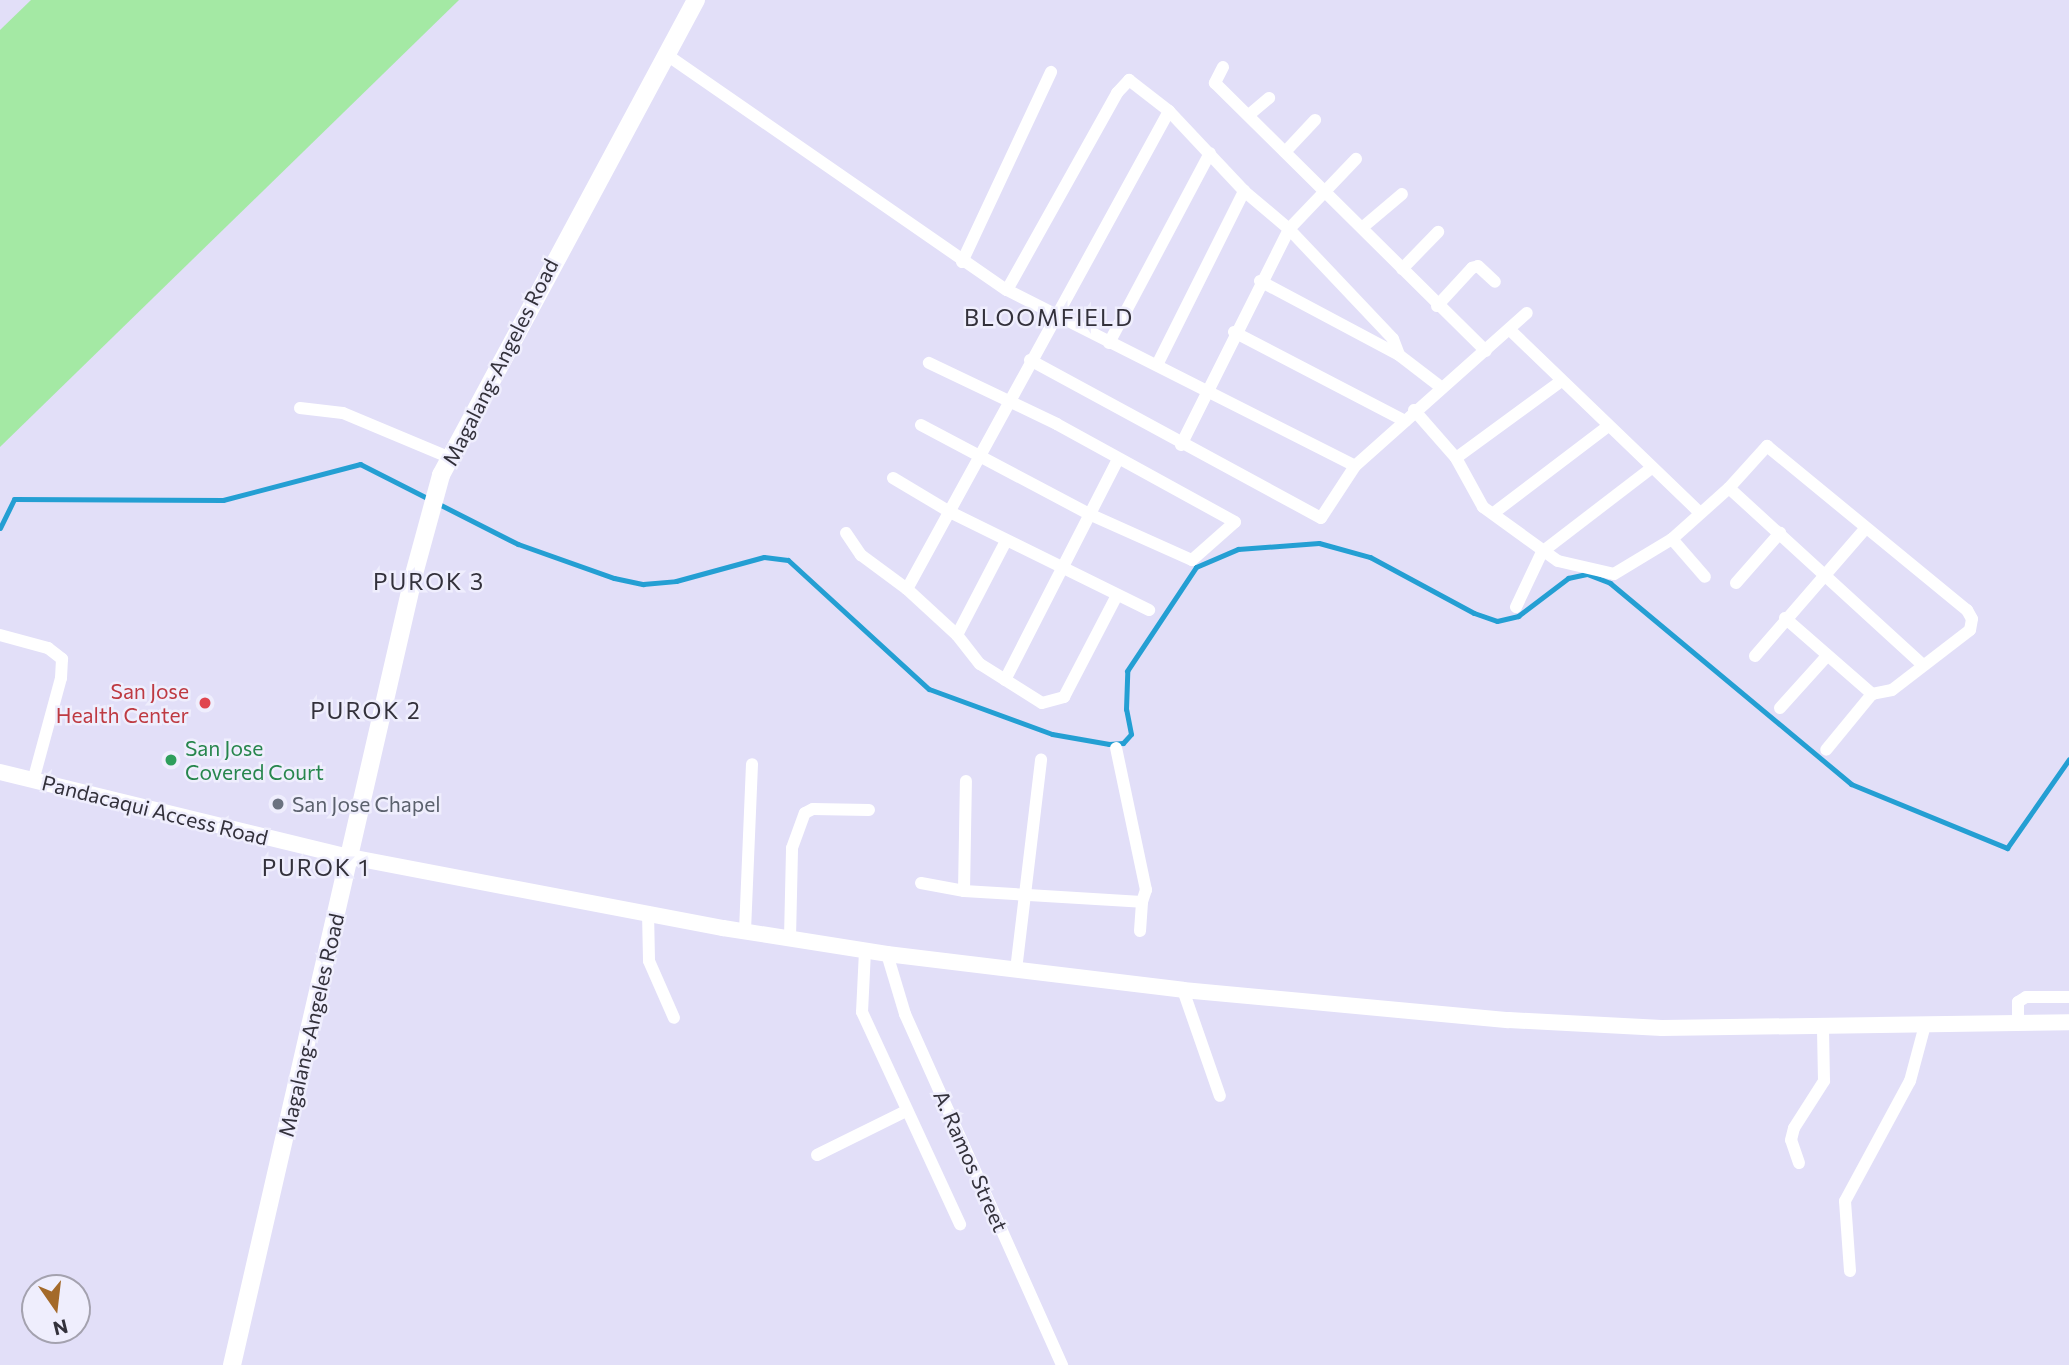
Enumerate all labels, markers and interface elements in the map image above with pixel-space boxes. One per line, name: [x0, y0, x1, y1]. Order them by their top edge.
street label: Magalang-Angeles Road: [437, 254, 563, 470]
district label: BLOOMFIELD: [965, 303, 1133, 331]
district label: PUROK 3: [374, 567, 484, 595]
place label: San Jose Health Center: [56, 678, 189, 728]
marker: San Jose Health Center: [195, 693, 215, 713]
district label: PUROK 2: [311, 696, 421, 724]
place label: San Jose Covered Court: [185, 735, 324, 785]
marker: San Jose Covered Court: [163, 752, 179, 768]
street label: Pandacaqui Access Road: [39, 770, 271, 850]
place label: San Jose Chapel: [292, 791, 441, 817]
marker: San Jose Chapel: [270, 796, 286, 812]
district label: PUROK 1: [263, 853, 369, 881]
street label: Magalang-Angeles Road: [273, 911, 349, 1139]
street label: A. Ramos Street: [929, 1086, 1013, 1236]
north arrow: [21, 1274, 91, 1344]
text: N: [51, 1315, 70, 1341]

